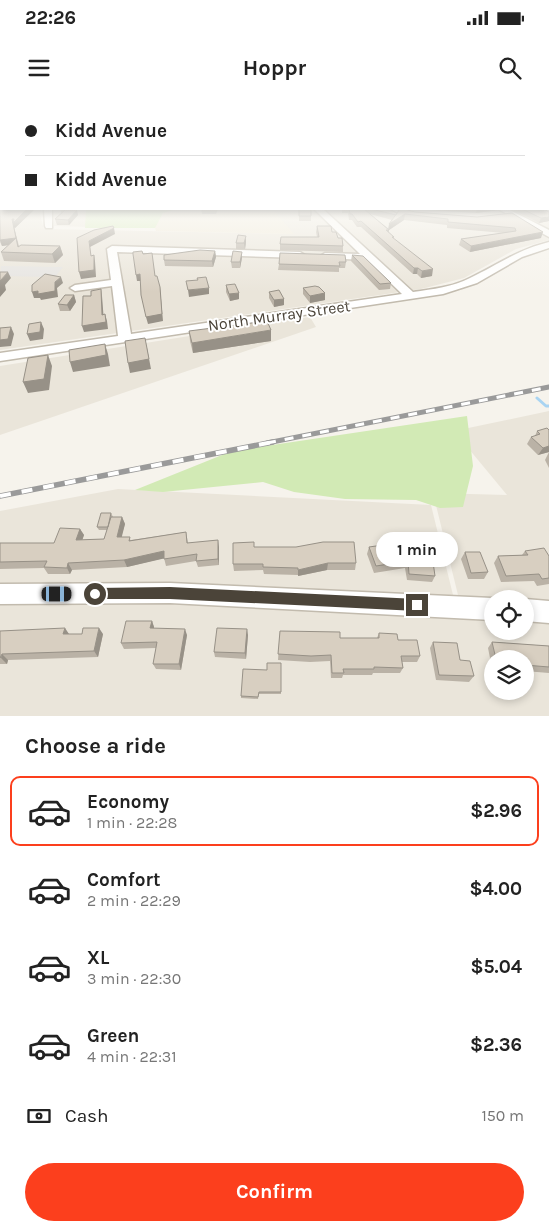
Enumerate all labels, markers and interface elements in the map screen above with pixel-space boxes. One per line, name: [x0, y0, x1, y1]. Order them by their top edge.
text: 22:26: [25, 7, 76, 29]
icon: menu: [25, 54, 53, 82]
icon: search: [496, 54, 524, 82]
text: Hoppr: [243, 55, 306, 81]
text: Kidd Avenue: [55, 120, 167, 142]
text: Kidd Avenue: [55, 169, 167, 191]
street label: North Murray Street: [207, 296, 352, 335]
callout: 1 min: [376, 532, 458, 568]
text: 1 min: [397, 540, 437, 559]
route start: [84, 583, 106, 605]
car: [42, 587, 72, 602]
map controls: [484, 590, 534, 700]
button: locate: [484, 590, 534, 640]
route end: [406, 594, 428, 616]
button: layers: [484, 650, 534, 700]
text: Choose a ride: [25, 733, 166, 759]
icon: car: [27, 789, 72, 834]
text: Economy: [87, 791, 169, 813]
text: $2.96: [470, 800, 522, 822]
text: 1 min · 22:28: [87, 813, 177, 832]
icon: car: [27, 867, 72, 912]
text: Comfort: [87, 869, 161, 891]
text: $4.00: [469, 878, 522, 900]
text: 2 min · 22:29: [87, 891, 181, 910]
icon: car: [27, 945, 72, 990]
text: XL: [87, 947, 109, 969]
text: $5.04: [470, 956, 522, 978]
text: 3 min · 22:30: [87, 969, 181, 988]
icon: car: [27, 1023, 72, 1068]
text: Green: [87, 1025, 139, 1047]
text: $2.36: [470, 1034, 522, 1056]
text: 4 min · 22:31: [87, 1047, 177, 1066]
icon: cash: [25, 1102, 53, 1130]
text: Cash: [65, 1105, 109, 1127]
text: 150 m: [481, 1106, 524, 1125]
button: Confirm: [25, 1163, 524, 1221]

